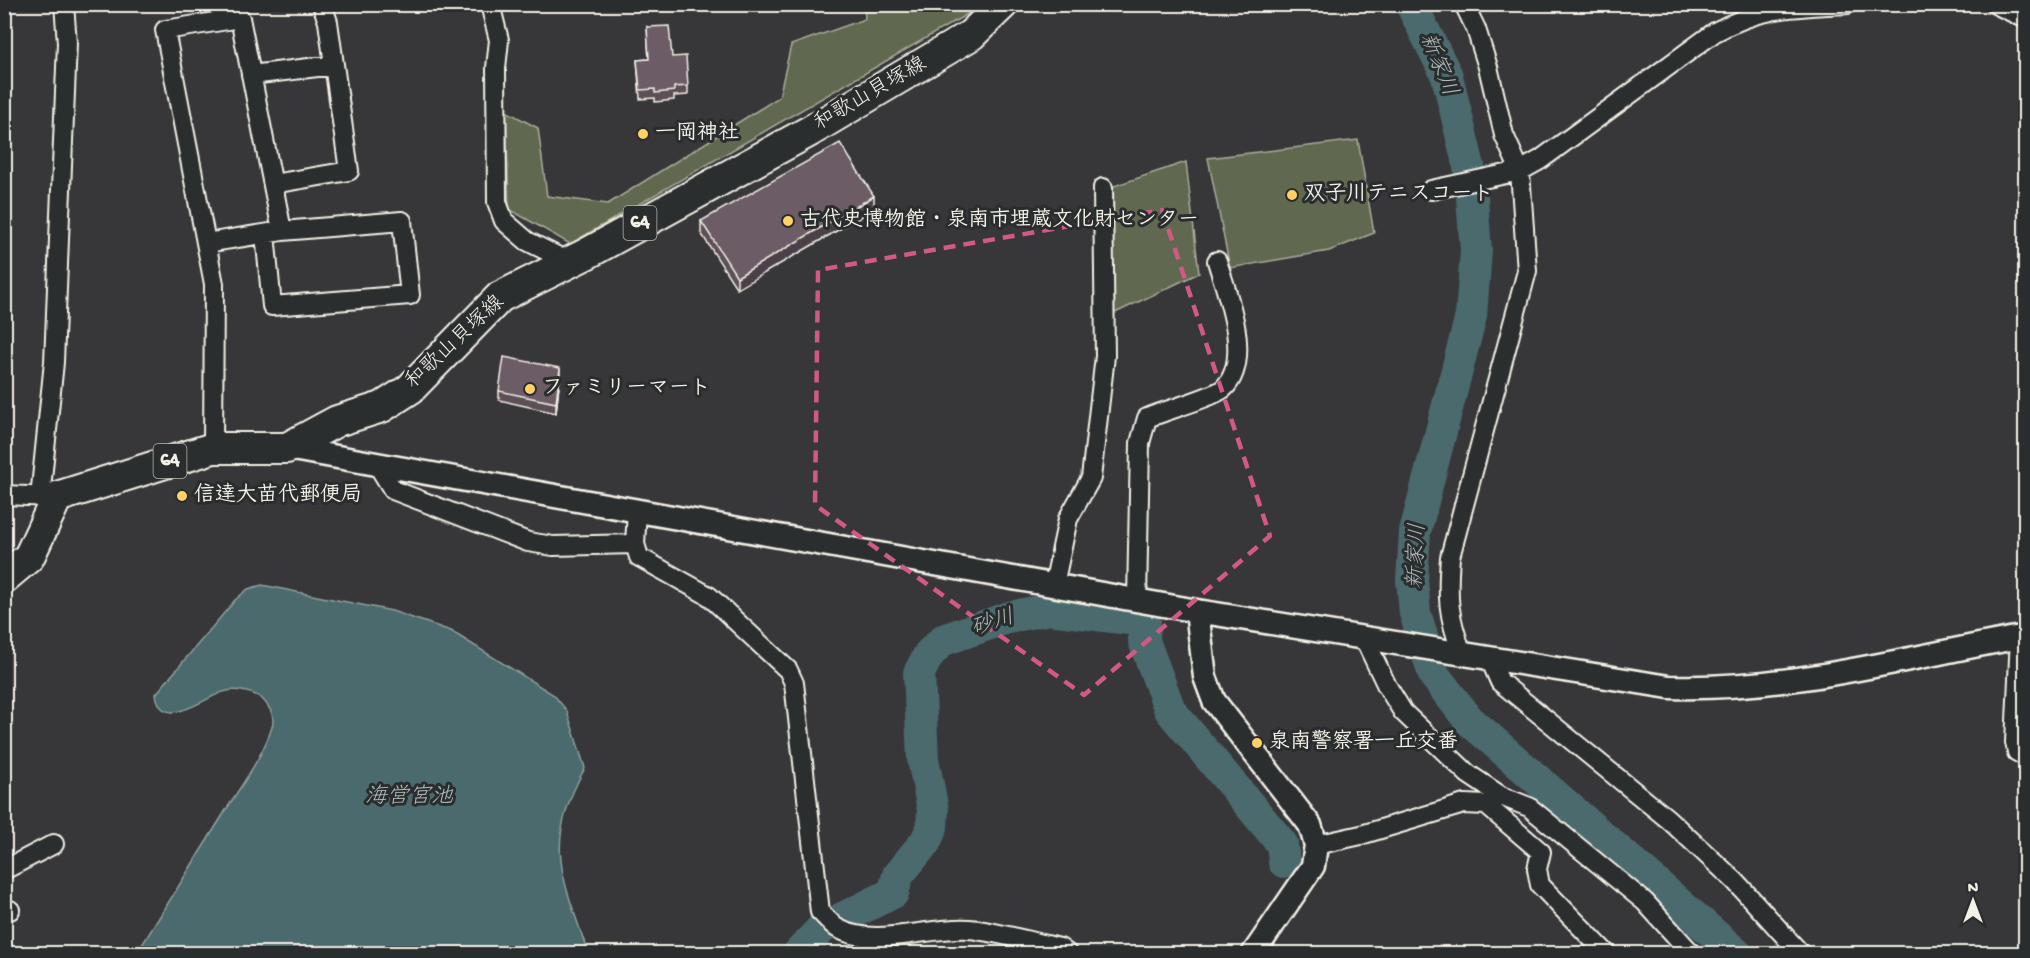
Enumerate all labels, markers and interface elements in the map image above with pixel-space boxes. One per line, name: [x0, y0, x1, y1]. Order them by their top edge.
water label: 新家川: [1413, 29, 1462, 100]
street label: 和歌山貝塚線: [810, 52, 932, 137]
place label: 一岡神社: [655, 121, 739, 147]
marker: 一岡神社: [636, 127, 650, 141]
place label: 双子川テニスコート: [1304, 182, 1493, 208]
marker: 双子川テニスコート: [1285, 188, 1299, 202]
road number: 64: [624, 206, 656, 240]
place label: 古代史博物館・泉南市埋蔵文化財センター: [800, 207, 1199, 234]
marker: 古代史博物館・泉南市埋蔵文化財センター: [781, 214, 795, 228]
street label: 和歌山貝塚線: [401, 290, 511, 395]
place label: ファミリーマート: [542, 377, 711, 402]
marker: ファミリーマート: [523, 382, 537, 396]
road number: 64: [154, 444, 186, 478]
place label: 信達大苗代郵便局: [194, 482, 362, 509]
marker: 信達大苗代郵便局: [175, 489, 189, 503]
water label: 新家川: [1402, 522, 1433, 590]
water label: 砂川: [968, 604, 1018, 643]
place label: 泉南警察署一丘交番: [1269, 729, 1458, 756]
marker: 泉南警察署一丘交番: [1250, 736, 1264, 750]
water label: 海営宮池: [365, 784, 454, 811]
north arrow: [1943, 871, 2003, 931]
text: N: [1968, 880, 1979, 899]

